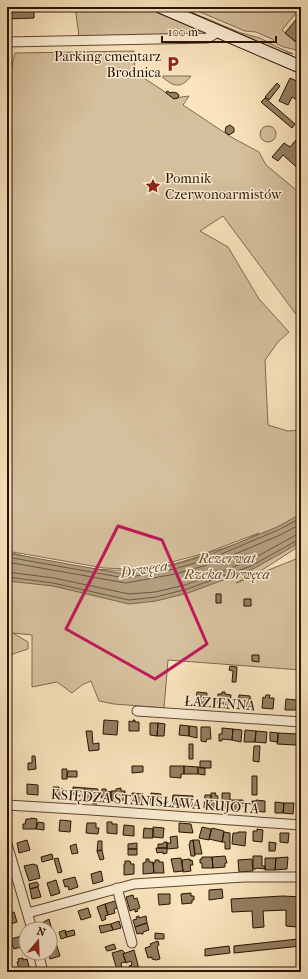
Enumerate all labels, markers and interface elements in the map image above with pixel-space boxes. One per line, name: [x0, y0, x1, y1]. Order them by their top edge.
scale bar: [162, 18, 276, 44]
text: 100 m: [168, 25, 198, 39]
place label: Parking cmentarz Brodnica: [54, 48, 162, 81]
parking icon: Parking cmentarz Brodnica: [164, 55, 182, 73]
place label: Pomnik Czerwonoarmistów: [165, 170, 282, 203]
place icon: Pomnik Czerwonoarmistów: [144, 177, 162, 195]
park label: Rezerwat Rzeka Drwęca: [183, 550, 270, 583]
water label: Drwęca: [118, 556, 169, 582]
street label: ŁAZIENNA: [184, 693, 257, 715]
street label: KSIĘDZA STANISŁAWA KUJOTA: [50, 786, 261, 817]
north arrow: [18, 921, 58, 961]
text: N: [35, 925, 48, 940]

